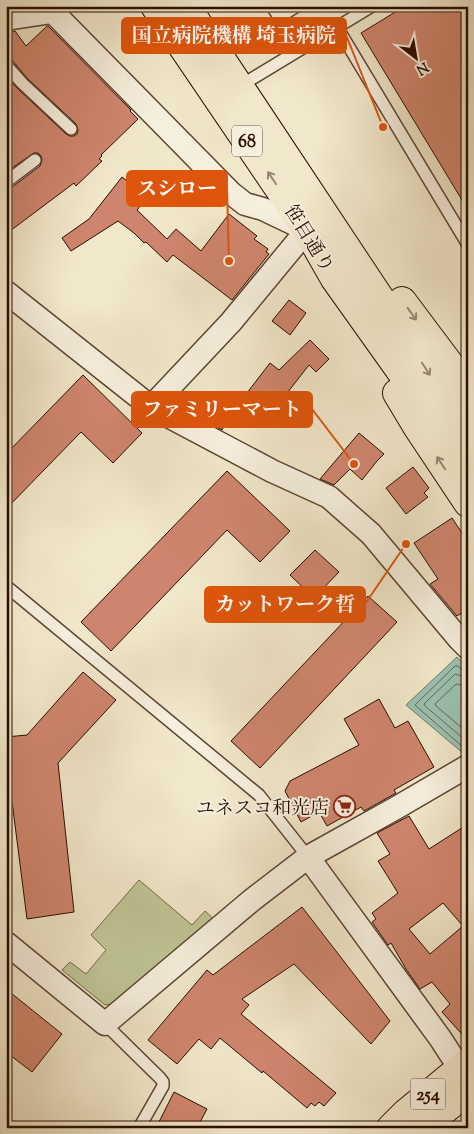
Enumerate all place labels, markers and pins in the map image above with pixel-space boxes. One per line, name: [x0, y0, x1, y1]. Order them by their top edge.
callout: 国立病院機構 埼玉病院: [122, 18, 346, 53]
callout: スシロー: [127, 171, 227, 206]
callout: ファミリーマート: [132, 392, 312, 427]
callout: カットワーク哲: [205, 587, 365, 622]
supermarket icon: ユネスコ和光店: [333, 795, 357, 819]
place label: ユネスコ和光店: [196, 796, 329, 823]

